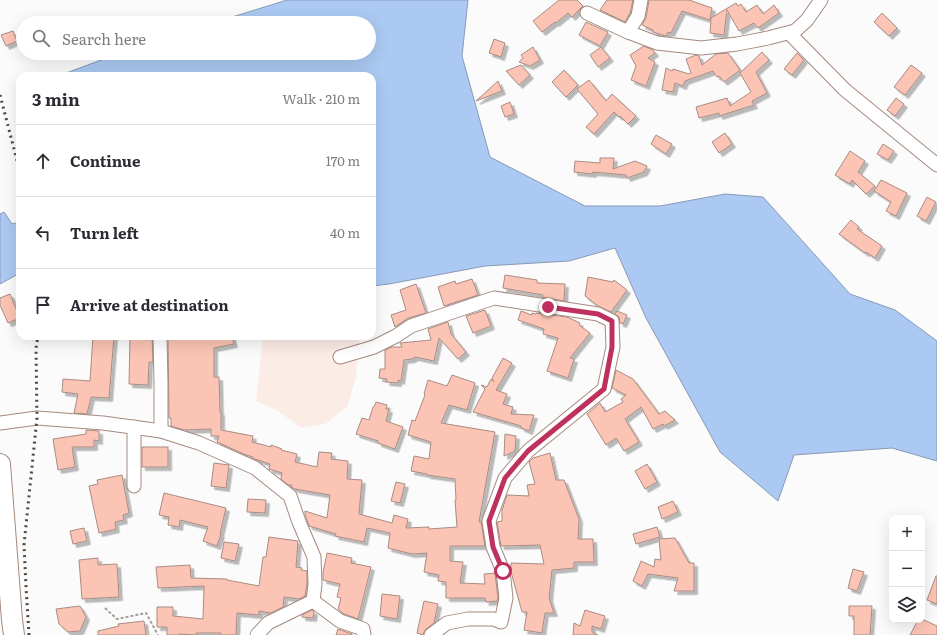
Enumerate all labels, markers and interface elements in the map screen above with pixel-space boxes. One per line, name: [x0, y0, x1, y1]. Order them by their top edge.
search box: [16, 16, 376, 60]
icon: search: [30, 27, 52, 49]
text: Search here: [62, 27, 146, 50]
text: 3 min: [32, 86, 80, 111]
text: Walk · 210 m: [283, 89, 360, 108]
text: Continue: [70, 149, 140, 172]
icon: ahead: [32, 150, 54, 172]
text: 170 m: [326, 151, 360, 170]
text: Turn left: [70, 221, 139, 244]
icon: left: [32, 222, 54, 244]
text: 40 m: [330, 223, 360, 242]
text: Arrive at destination: [70, 293, 229, 316]
icon: arrive: [32, 294, 54, 316]
route end: [539, 298, 557, 316]
map controls: [889, 515, 925, 623]
button: +: [889, 515, 925, 551]
button: −: [889, 551, 925, 587]
route start: [494, 562, 512, 580]
button: layers: [889, 587, 925, 623]

